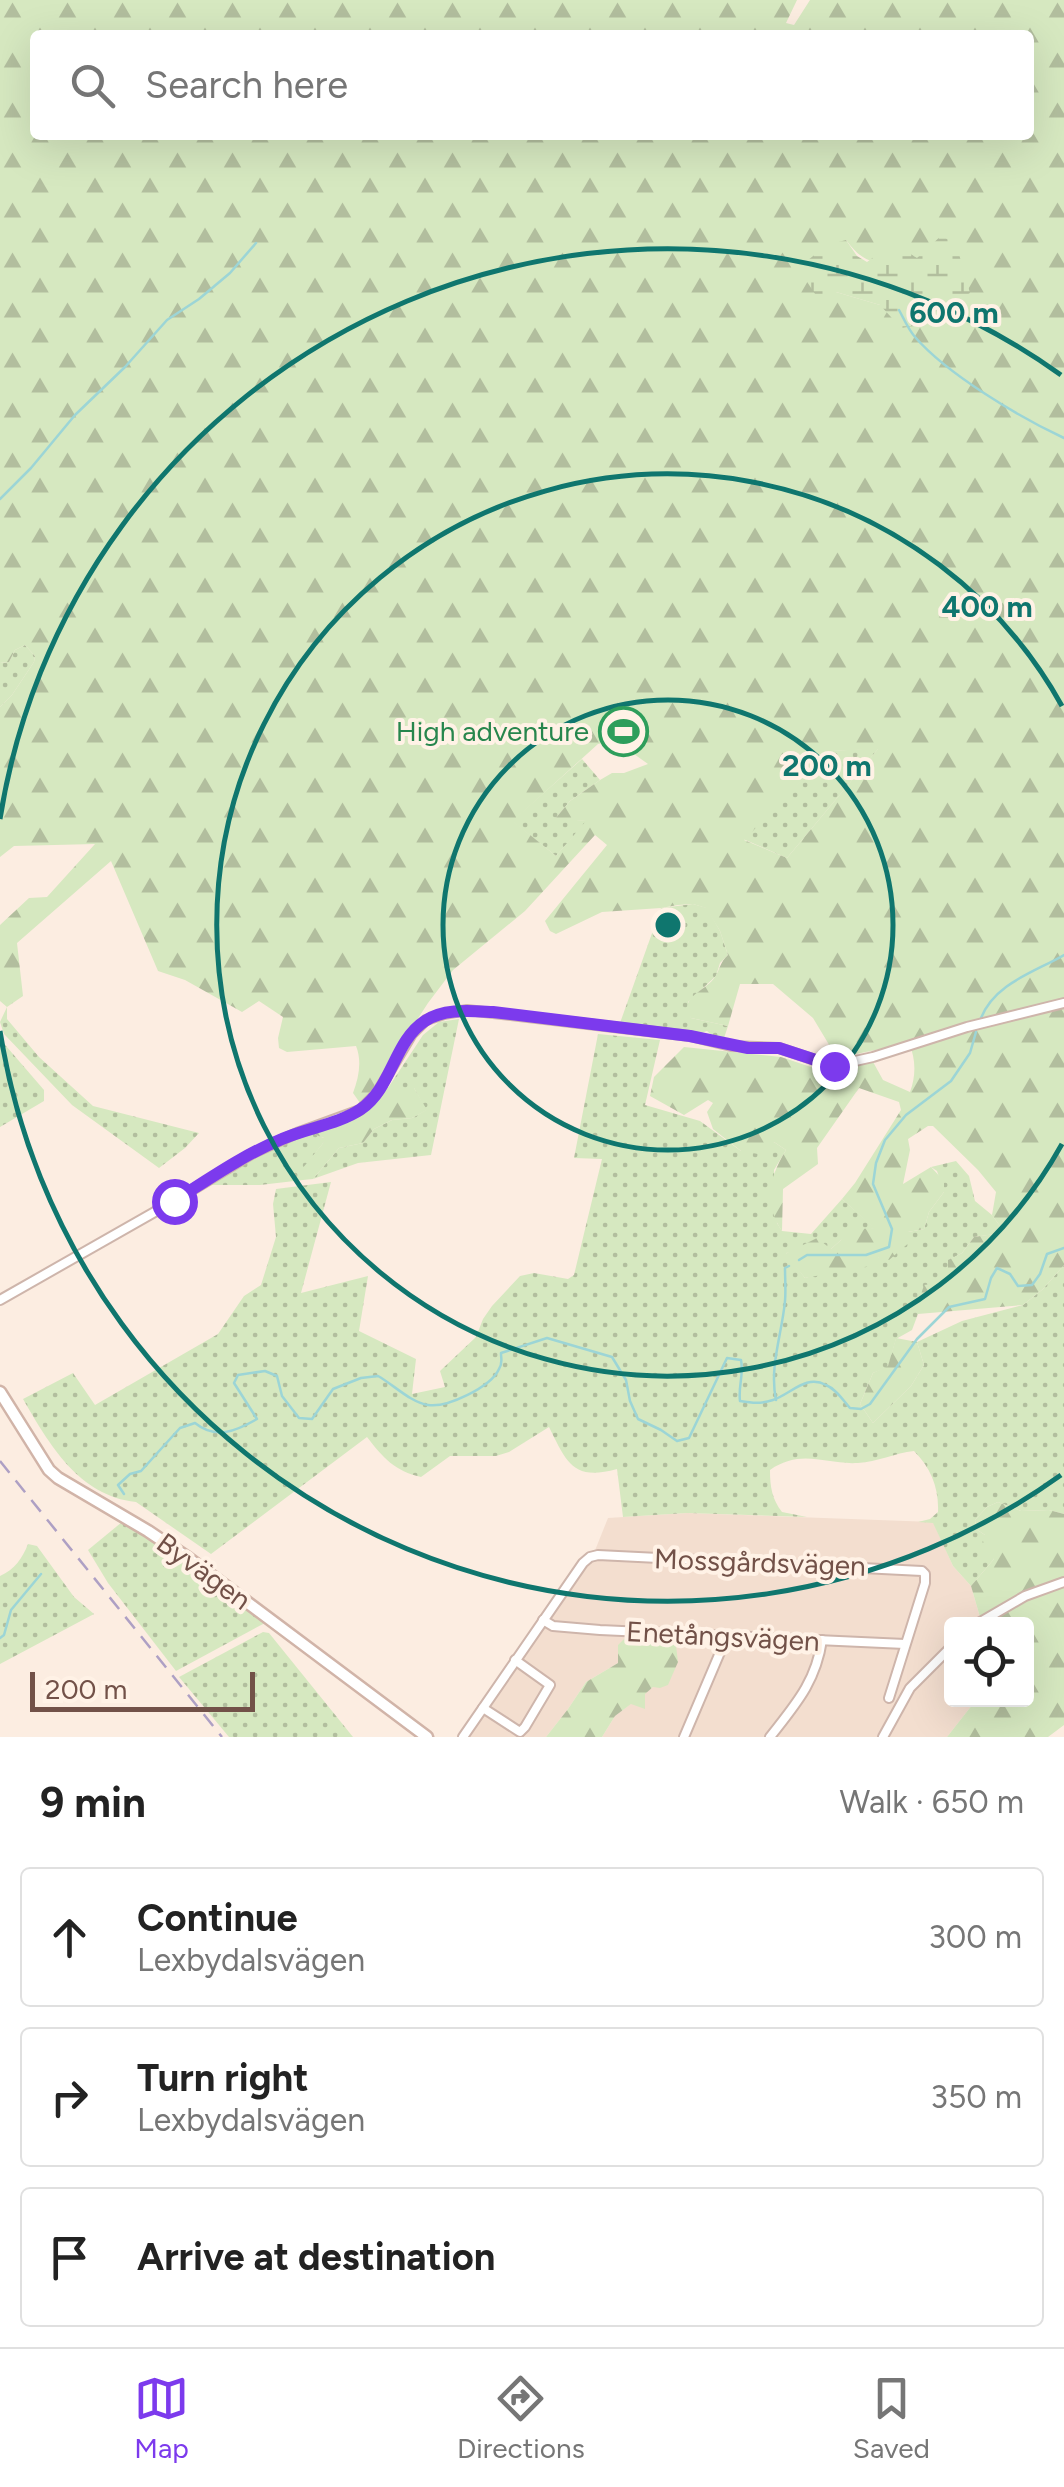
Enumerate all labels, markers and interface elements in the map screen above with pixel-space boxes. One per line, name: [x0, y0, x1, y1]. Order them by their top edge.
search box: [30, 30, 1034, 140]
icon: search: [65, 58, 120, 113]
text: Search here: [145, 62, 348, 108]
text: 600 m: [909, 294, 999, 331]
text: 400 m: [941, 588, 1033, 625]
sports icon: High adventure: [598, 705, 650, 757]
place label: High adventure: [396, 714, 589, 748]
text: 200 m: [782, 747, 872, 784]
centre of rings: [650, 907, 686, 943]
route end: [812, 1044, 858, 1090]
route start: [152, 1179, 198, 1225]
street label: Byvägen: [150, 1526, 258, 1616]
street label: Mossgårdsvägen: [654, 1541, 866, 1583]
street label: Enetångsvägen: [625, 1614, 821, 1658]
map controls: [944, 1617, 1034, 1707]
button: locate: [944, 1617, 1034, 1707]
scale bar: [30, 1667, 255, 1712]
text: 200 m: [45, 1672, 127, 1706]
text: 9 min: [40, 1777, 146, 1828]
text: Walk · 650 m: [840, 1783, 1024, 1821]
text: Continue: [137, 1895, 298, 1941]
icon: ahead: [42, 1910, 97, 1965]
text: 300 m: [928, 1918, 1022, 1956]
text: Lexbydalsvägen: [137, 1941, 365, 1979]
text: Turn right: [137, 2055, 309, 2101]
icon: right: [42, 2070, 97, 2125]
text: 350 m: [931, 2078, 1022, 2116]
text: Lexbydalsvägen: [137, 2101, 365, 2139]
icon: arrive: [42, 2230, 97, 2285]
text: Arrive at destination: [137, 2234, 495, 2280]
tab: Map: [134, 2371, 189, 2465]
tab: Directions: [457, 2371, 585, 2465]
tab: Saved: [853, 2371, 930, 2465]

